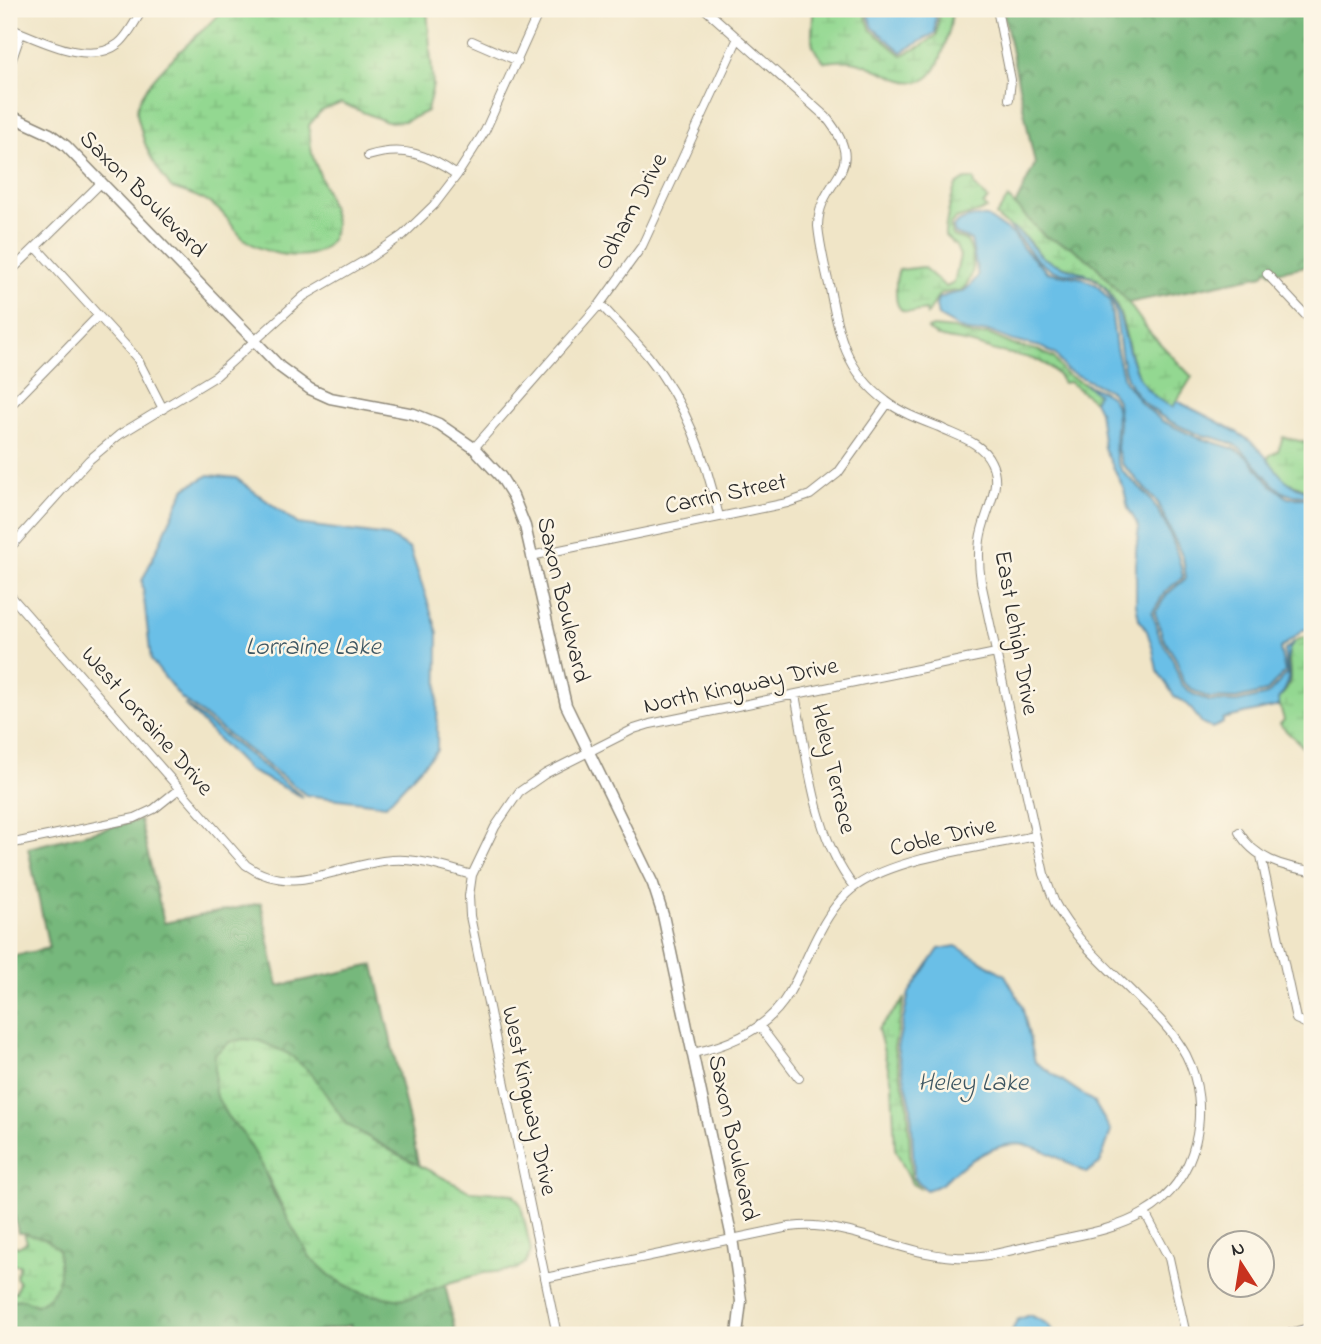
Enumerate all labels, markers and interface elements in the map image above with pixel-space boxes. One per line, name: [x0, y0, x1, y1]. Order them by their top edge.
street label: Saxon Boulevard: [70, 123, 214, 267]
street label: Odham Drive: [586, 147, 678, 277]
street label: Carrin Street: [662, 465, 790, 525]
street label: Saxon Boulevard: [526, 514, 598, 687]
street label: East Lehigh Drive: [983, 548, 1047, 718]
water label: Lorraine Lake: [245, 629, 382, 667]
street label: West Lorraine Drive: [71, 640, 221, 805]
street label: North Kingway Drive: [640, 649, 842, 726]
street label: Heley Terrace: [799, 700, 864, 838]
street label: Coble Drive: [887, 809, 1000, 867]
street label: West Kingway Drive: [490, 1003, 565, 1199]
street label: Saxon Boulevard: [697, 1052, 767, 1225]
water label: Heley Lake: [918, 1065, 1030, 1103]
north arrow: [1206, 1228, 1276, 1298]
text: N: [1229, 1235, 1247, 1264]

